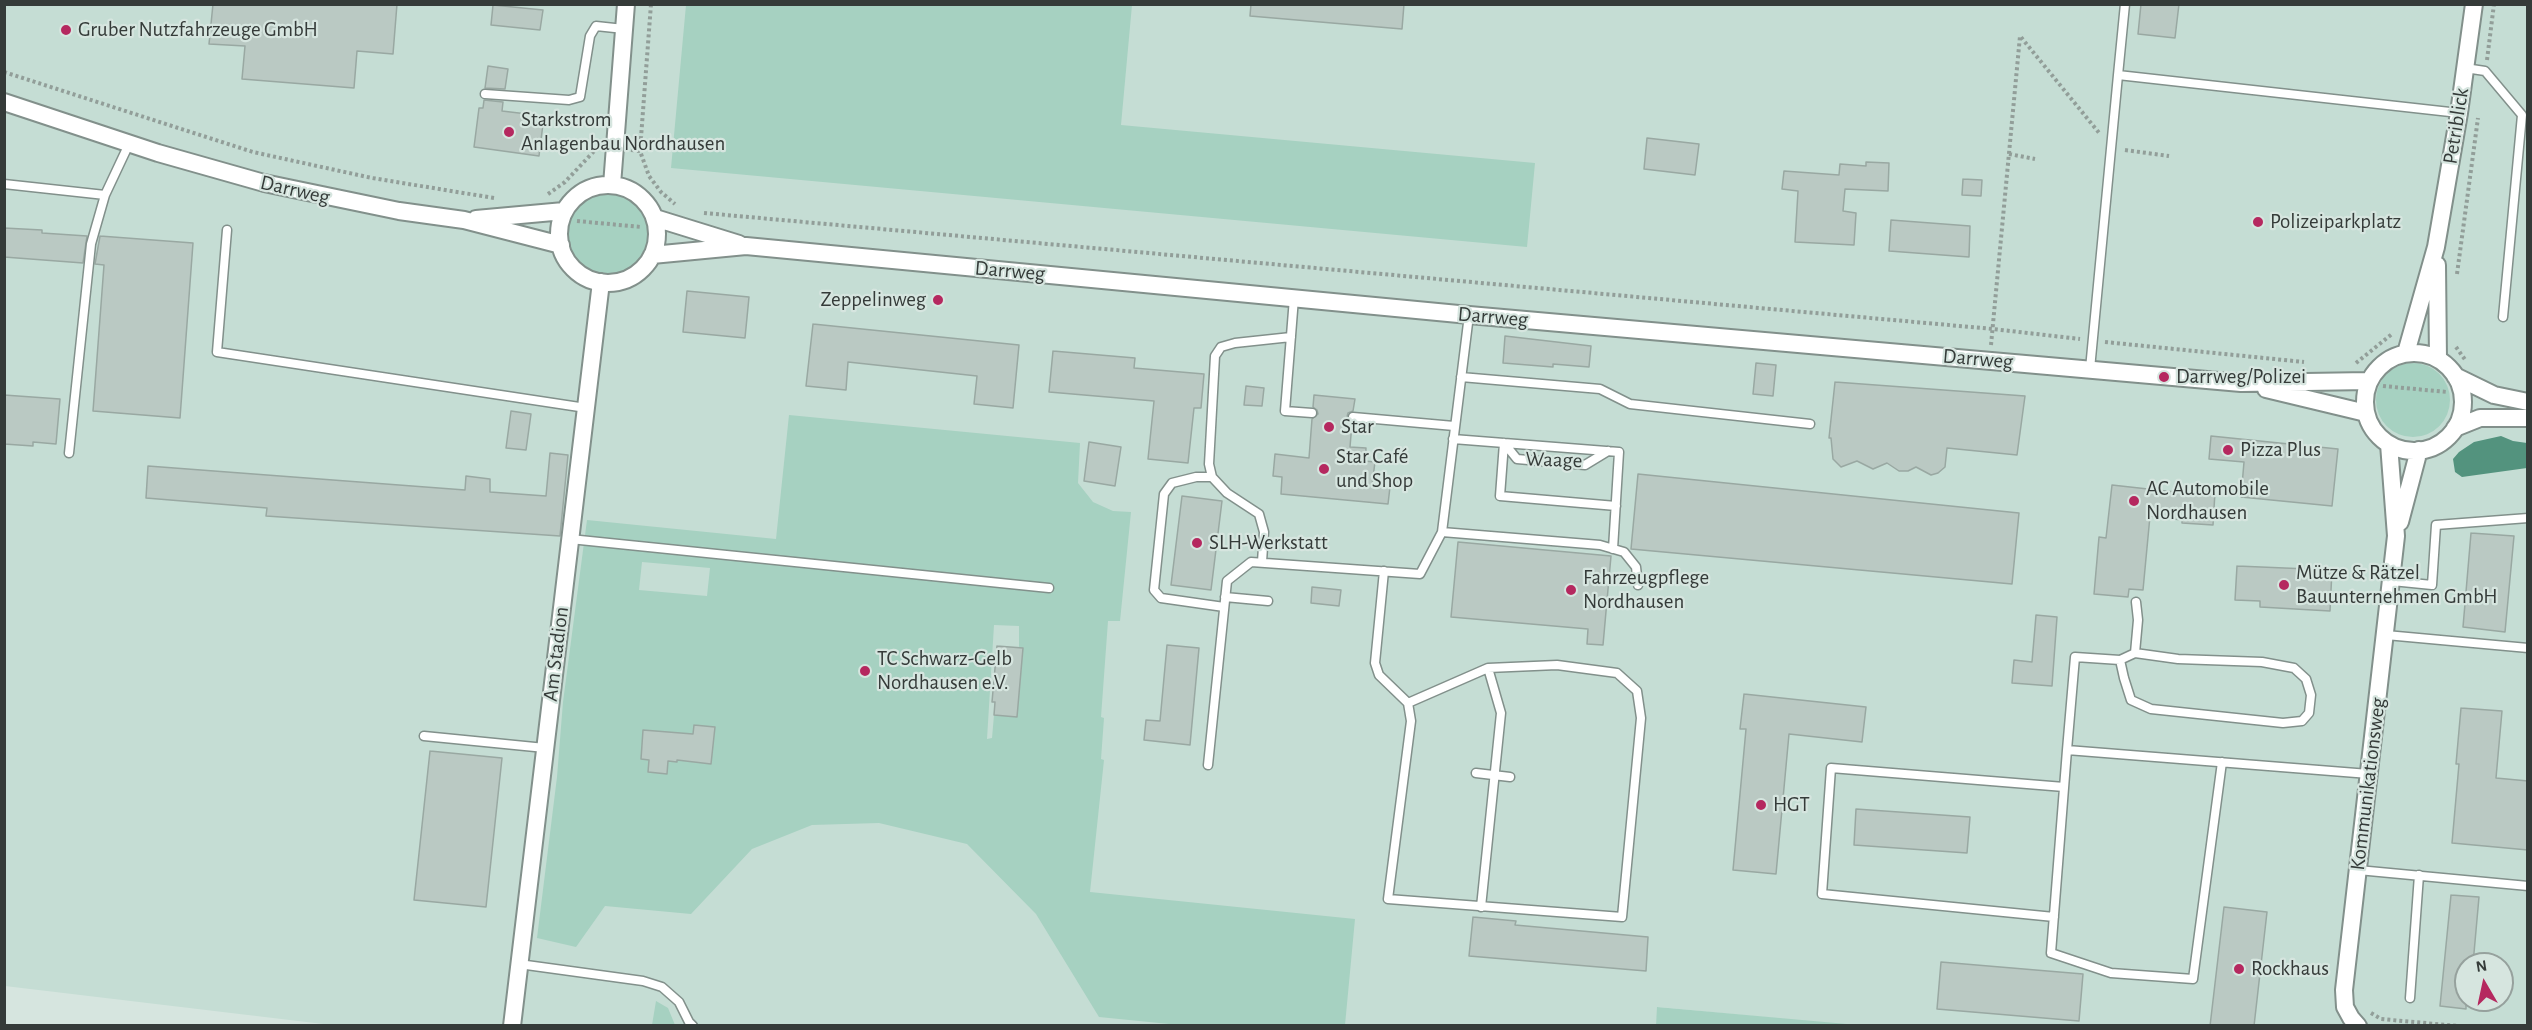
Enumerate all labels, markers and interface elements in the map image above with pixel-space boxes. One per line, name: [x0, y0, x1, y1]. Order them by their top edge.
place label: Gruber Nutzfahrzeuge GmbH: [78, 17, 318, 43]
marker: Gruber Nutzfahrzeuge GmbH: [59, 23, 73, 37]
street label: Petriblick: [2438, 86, 2474, 166]
place label: Starkstrom Anlagenbau Nordhausen: [521, 107, 725, 157]
marker: Starkstrom Anlagenbau Nordhausen: [502, 125, 516, 139]
street label: Darrweg: [258, 170, 332, 210]
place label: Polizeiparkplatz: [2270, 209, 2401, 235]
marker: Polizeiparkplatz: [2251, 215, 2265, 229]
street label: Darrweg: [974, 255, 1046, 287]
place label: Zeppelinweg: [820, 287, 926, 313]
marker: Zeppelinweg: [931, 293, 945, 307]
street label: Darrweg: [1457, 301, 1529, 333]
street label: Darrweg: [1942, 343, 2014, 375]
place label: Darrweg/Polizei: [2176, 364, 2306, 390]
marker: Darrweg/Polizei: [2157, 370, 2171, 384]
place label: Star: [1341, 414, 1374, 440]
marker: Star: [1322, 420, 1336, 434]
place label: Pizza Plus: [2240, 437, 2321, 463]
marker: Pizza Plus: [2221, 443, 2235, 457]
place label: Star Café und Shop: [1336, 444, 1413, 494]
street label: Waage: [1525, 446, 1583, 474]
marker: Star Café und Shop: [1317, 462, 1331, 476]
place label: AC Automobile Nordhausen: [2146, 476, 2269, 526]
marker: AC Automobile Nordhausen: [2127, 494, 2141, 508]
place label: SLH-Werkstatt: [1209, 530, 1328, 556]
marker: SLH-Werkstatt: [1190, 536, 1204, 550]
place label: Mütze & Rätzel Bauunternehmen GmbH: [2296, 560, 2498, 610]
place label: Fahrzeugpflege Nordhausen: [1583, 565, 1709, 615]
marker: Mütze & Rätzel Bauunternehmen GmbH: [2277, 578, 2291, 592]
marker: Fahrzeugpflege Nordhausen: [1564, 583, 1578, 597]
street label: Am Stadion: [538, 605, 574, 703]
place label: TC Schwarz-Gelb Nordhausen e.V.: [877, 646, 1012, 696]
marker: TC Schwarz-Gelb Nordhausen e.V.: [858, 664, 872, 678]
street label: Kommunikationsweg: [2345, 696, 2391, 872]
place label: HGT: [1773, 792, 1810, 818]
marker: HGT: [1754, 798, 1768, 812]
north arrow: [2454, 952, 2514, 1012]
place label: Rockhaus: [2251, 956, 2329, 982]
text: N: [2475, 957, 2488, 975]
marker: Rockhaus: [2232, 962, 2246, 976]

